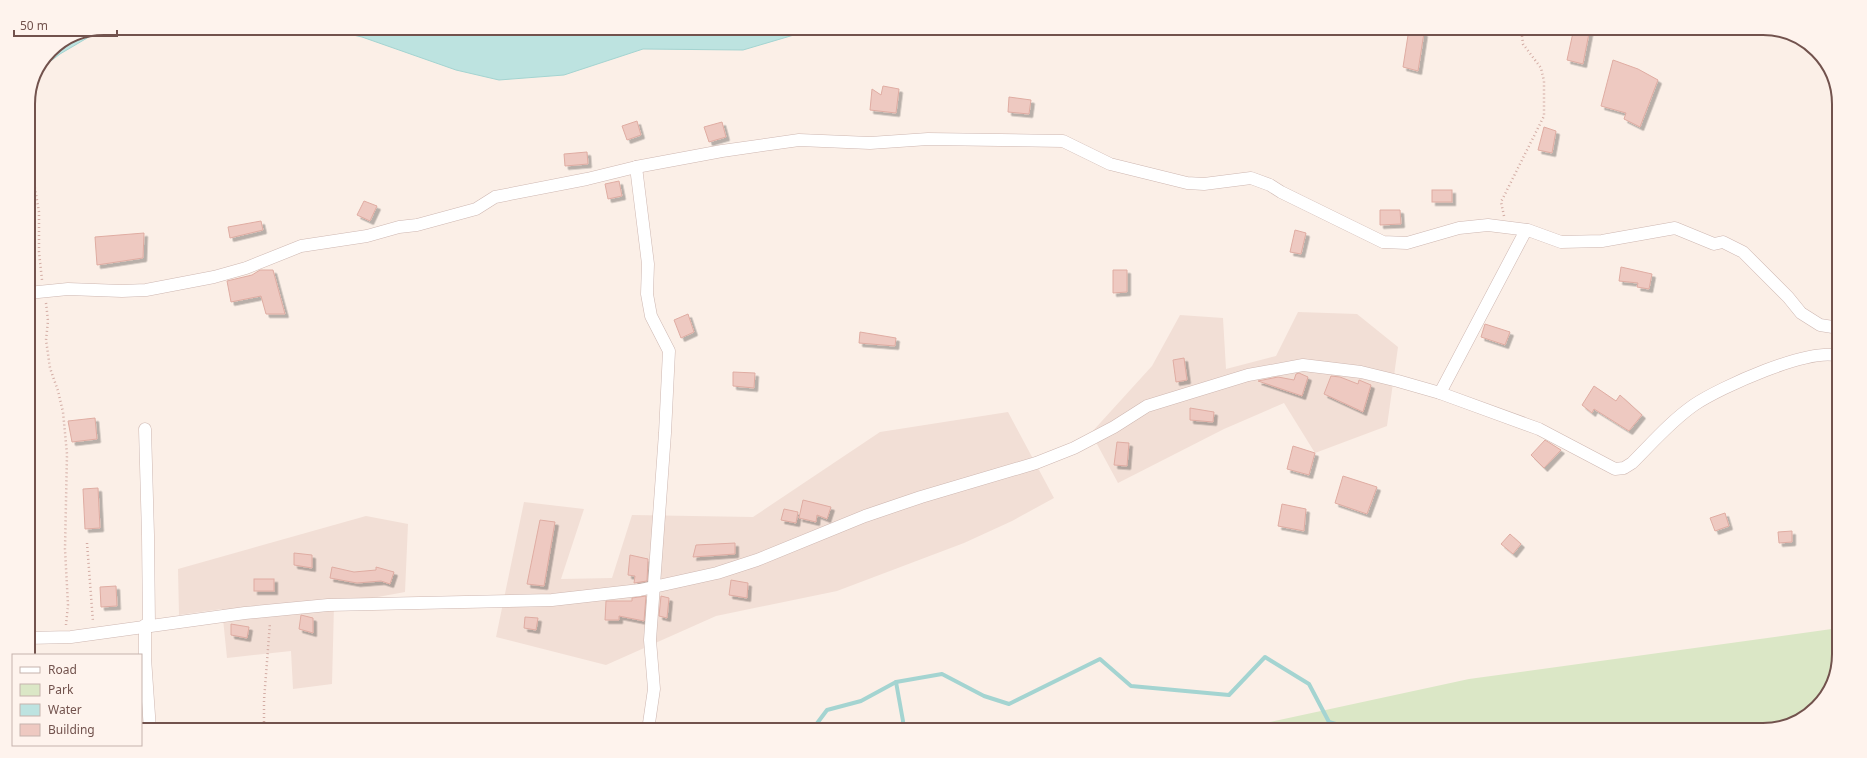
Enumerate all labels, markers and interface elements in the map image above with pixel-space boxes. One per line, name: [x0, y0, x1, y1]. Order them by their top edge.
scale bar: [14, 12, 117, 38]
text: 50 m: [20, 17, 48, 34]
legend: [12, 654, 142, 746]
text: Road: [48, 661, 77, 678]
text: Park: [48, 681, 74, 698]
text: Water: [48, 701, 82, 718]
text: Building: [48, 721, 95, 738]

